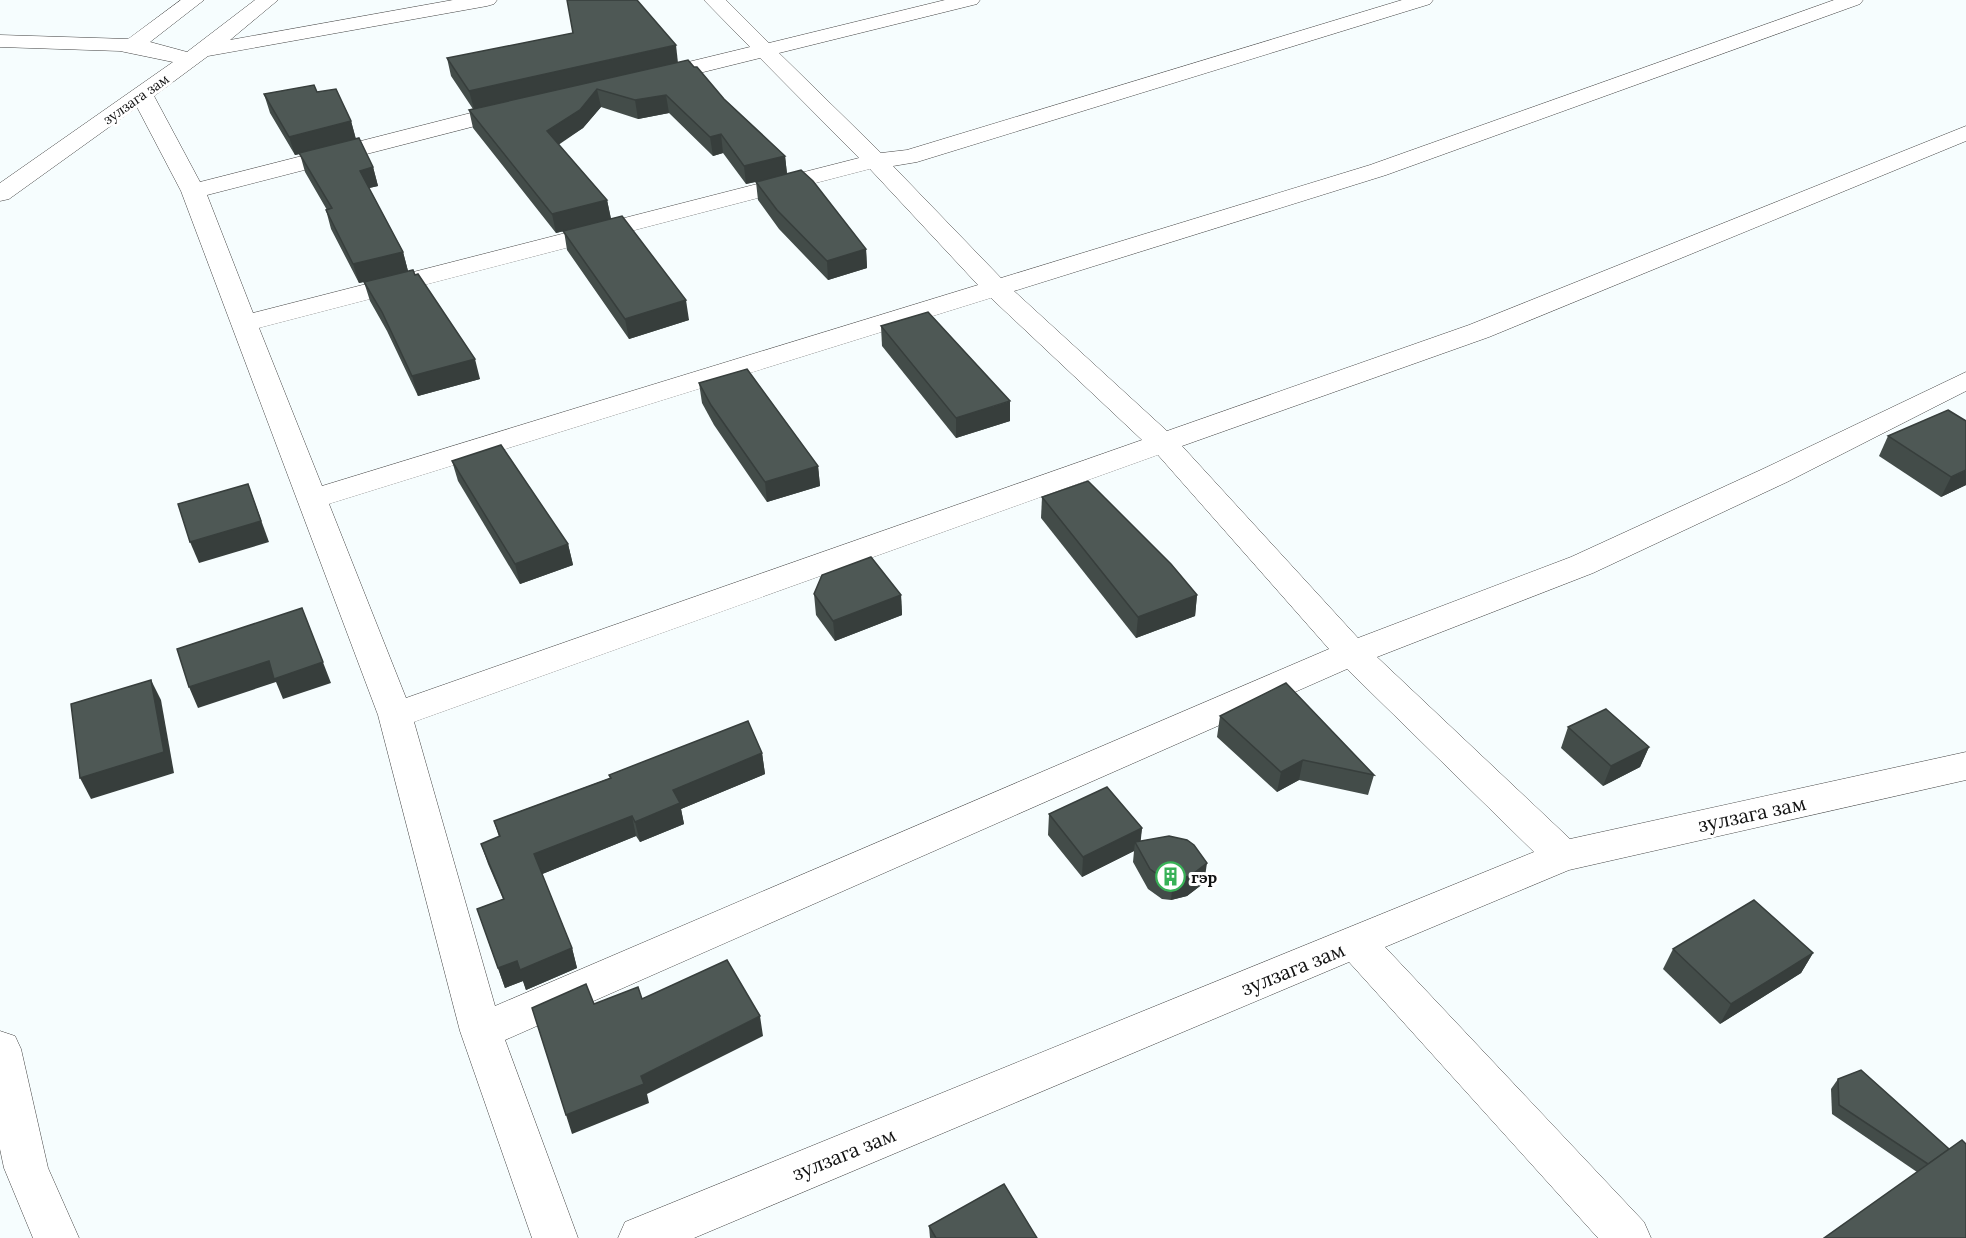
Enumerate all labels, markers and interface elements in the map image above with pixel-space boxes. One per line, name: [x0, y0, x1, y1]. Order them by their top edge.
street label: зулзага зам: [99, 70, 173, 128]
street label: зулзага зам: [1696, 790, 1808, 837]
building icon: гэр: [1154, 861, 1186, 893]
place label: гэр: [1191, 867, 1218, 887]
street label: зулзага зам: [1237, 936, 1349, 1001]
street label: зулзага зам: [788, 1121, 900, 1186]

